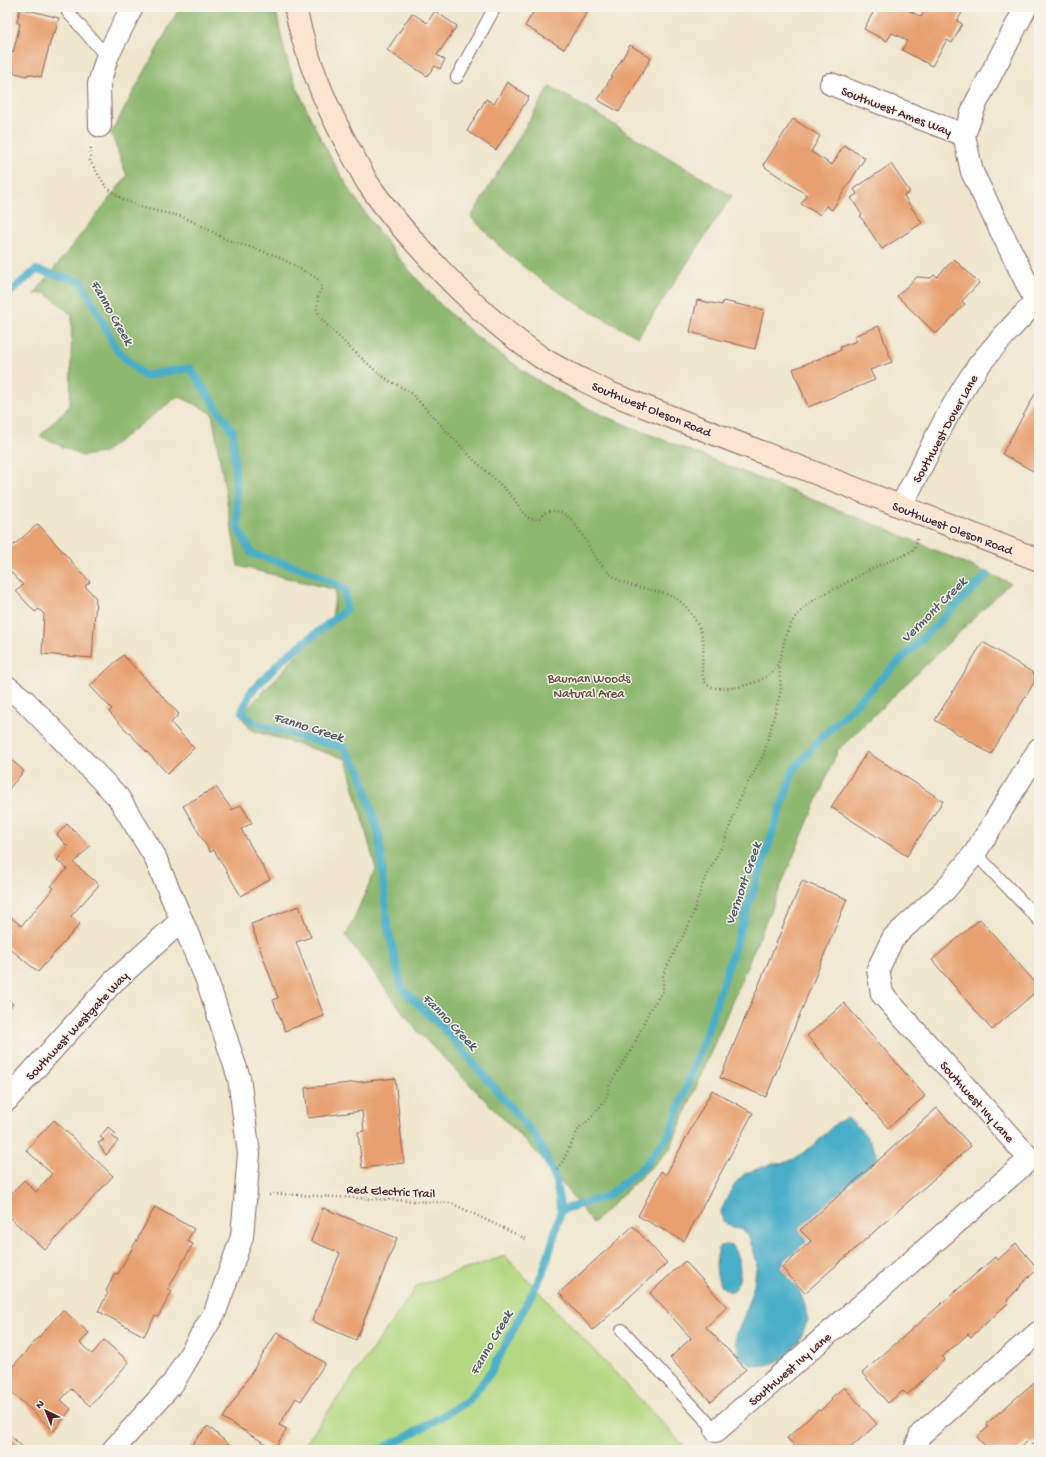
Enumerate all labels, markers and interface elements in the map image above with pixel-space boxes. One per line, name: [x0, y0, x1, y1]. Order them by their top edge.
street label: Southwest Ames Way: [839, 84, 954, 141]
water label: Fanno Creek: [85, 278, 137, 350]
street label: Southwest Dover Lane: [910, 372, 982, 486]
street label: Southwest Oleson Road: [589, 379, 714, 442]
street label: Southwest Oleson Road: [890, 499, 1016, 560]
water label: Vermont Creek: [898, 573, 972, 647]
park label: Bauman Woods Natural Area: [547, 672, 632, 702]
water label: Fanno Creek: [271, 710, 347, 748]
water label: Vermont Creek: [722, 839, 767, 927]
street label: Southwest Westgate Way: [23, 969, 133, 1084]
water label: Fanno Creek: [418, 991, 482, 1056]
street label: Southwest Ivy Lane: [936, 1059, 1017, 1147]
street label: Red Electric Trail: [346, 1183, 436, 1202]
water label: Fanno Creek: [467, 1306, 518, 1379]
street label: Southwest Ivy Lane: [746, 1330, 835, 1410]
north arrow: [26, 1391, 66, 1431]
text: N: [34, 1398, 47, 1412]

